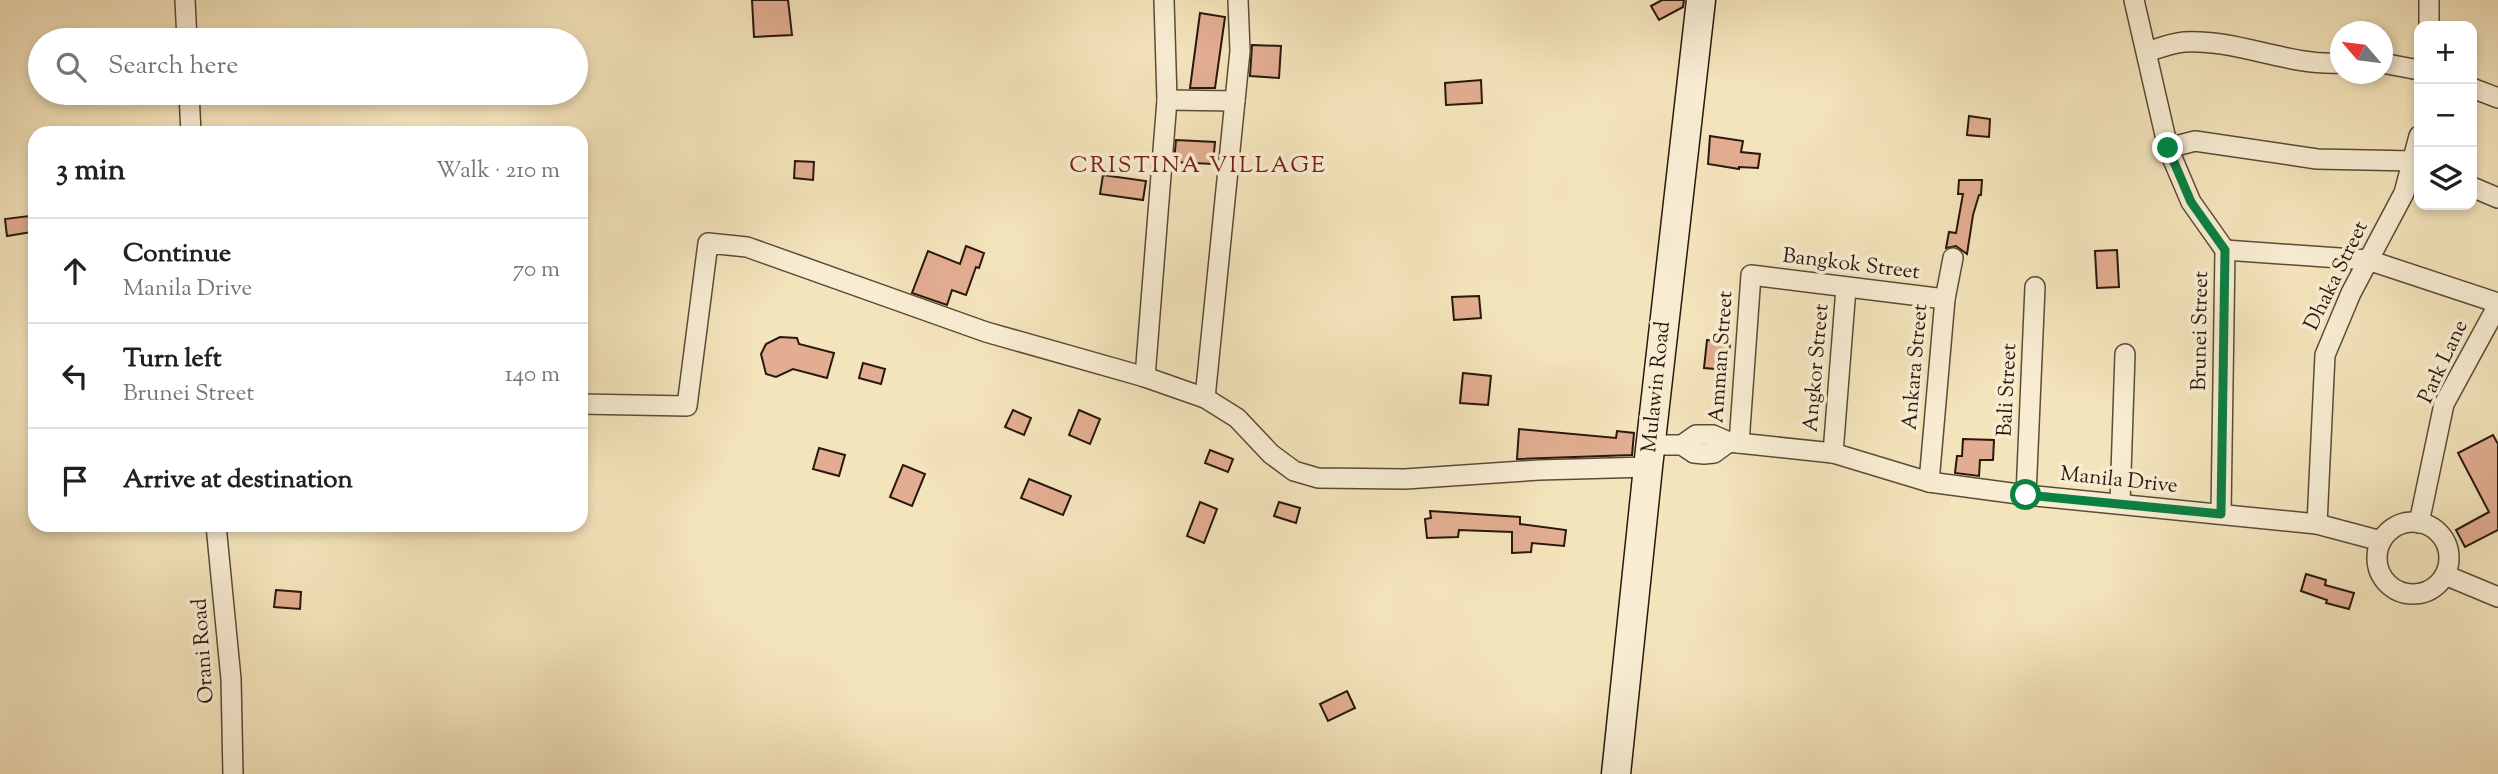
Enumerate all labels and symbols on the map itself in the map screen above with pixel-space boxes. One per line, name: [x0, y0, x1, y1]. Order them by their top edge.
north arrow: [2330, 21, 2393, 84]
route end: [2152, 132, 2183, 163]
district label: CRISTINA VILLAGE: [1069, 150, 1327, 183]
street label: Dhaka Street: [2298, 216, 2376, 336]
street label: Bangkok Street: [1781, 242, 1921, 288]
street label: Brunei Street: [2185, 271, 2217, 391]
street label: Amman Street: [1702, 290, 1742, 424]
street label: Angkor Street: [1796, 303, 1838, 433]
street label: Ankara Street: [1896, 303, 1936, 431]
street label: Park Lane: [2412, 315, 2476, 409]
street label: Mulawin Road: [1635, 320, 1679, 454]
street label: Bali Street: [1991, 343, 2025, 437]
street label: Manila Drive: [2059, 460, 2179, 502]
route start: [2010, 479, 2041, 510]
street label: Orani Road: [185, 597, 223, 705]

